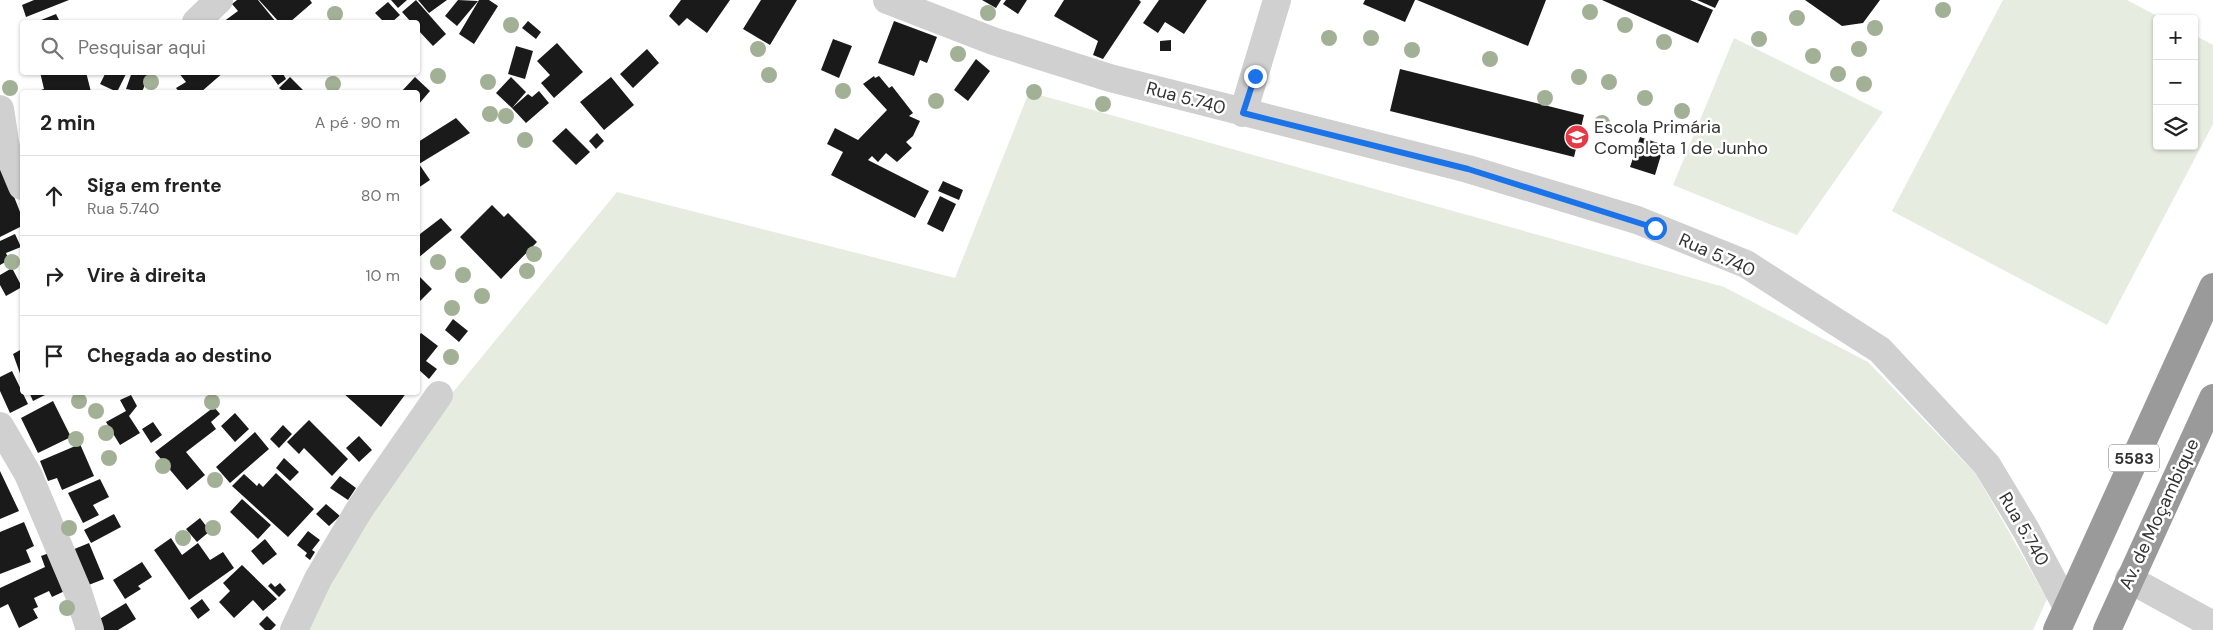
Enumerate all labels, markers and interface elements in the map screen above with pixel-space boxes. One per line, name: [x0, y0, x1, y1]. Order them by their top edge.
map controls: [2153, 15, 2198, 150]
button: +: [2153, 15, 2198, 60]
search box: [20, 20, 420, 75]
icon: search: [38, 34, 66, 62]
text: Pesquisar aqui: [78, 35, 206, 60]
button: −: [2153, 60, 2198, 105]
route end: [1244, 65, 1267, 88]
street label: Rua 5.740: [1144, 76, 1228, 120]
button: layers: [2153, 105, 2198, 150]
text: 2 min: [40, 109, 96, 137]
text: A pé · 90 m: [315, 112, 400, 133]
place label: Escola Primária Completa 1 de Junho: [1594, 115, 1768, 160]
school or university icon: Escola Primária Completa 1 de Junho: [1564, 124, 1590, 150]
text: Siga em frente: [87, 173, 222, 198]
icon: ahead: [40, 182, 68, 210]
text: 80 m: [361, 185, 400, 206]
text: Rua 5.740: [87, 198, 159, 219]
route start: [1644, 217, 1667, 240]
street label: Rua 5.740: [1675, 227, 1759, 283]
icon: right: [40, 262, 68, 290]
text: Vire à direita: [87, 263, 206, 288]
text: 10 m: [366, 265, 400, 286]
icon: arrive: [40, 342, 68, 370]
text: Chegada ao destino: [87, 343, 272, 368]
street label: Av. de Moçambique: [2114, 435, 2204, 593]
road number: 5583: [2109, 444, 2159, 472]
street label: Rua 5.740: [1993, 488, 2055, 570]

